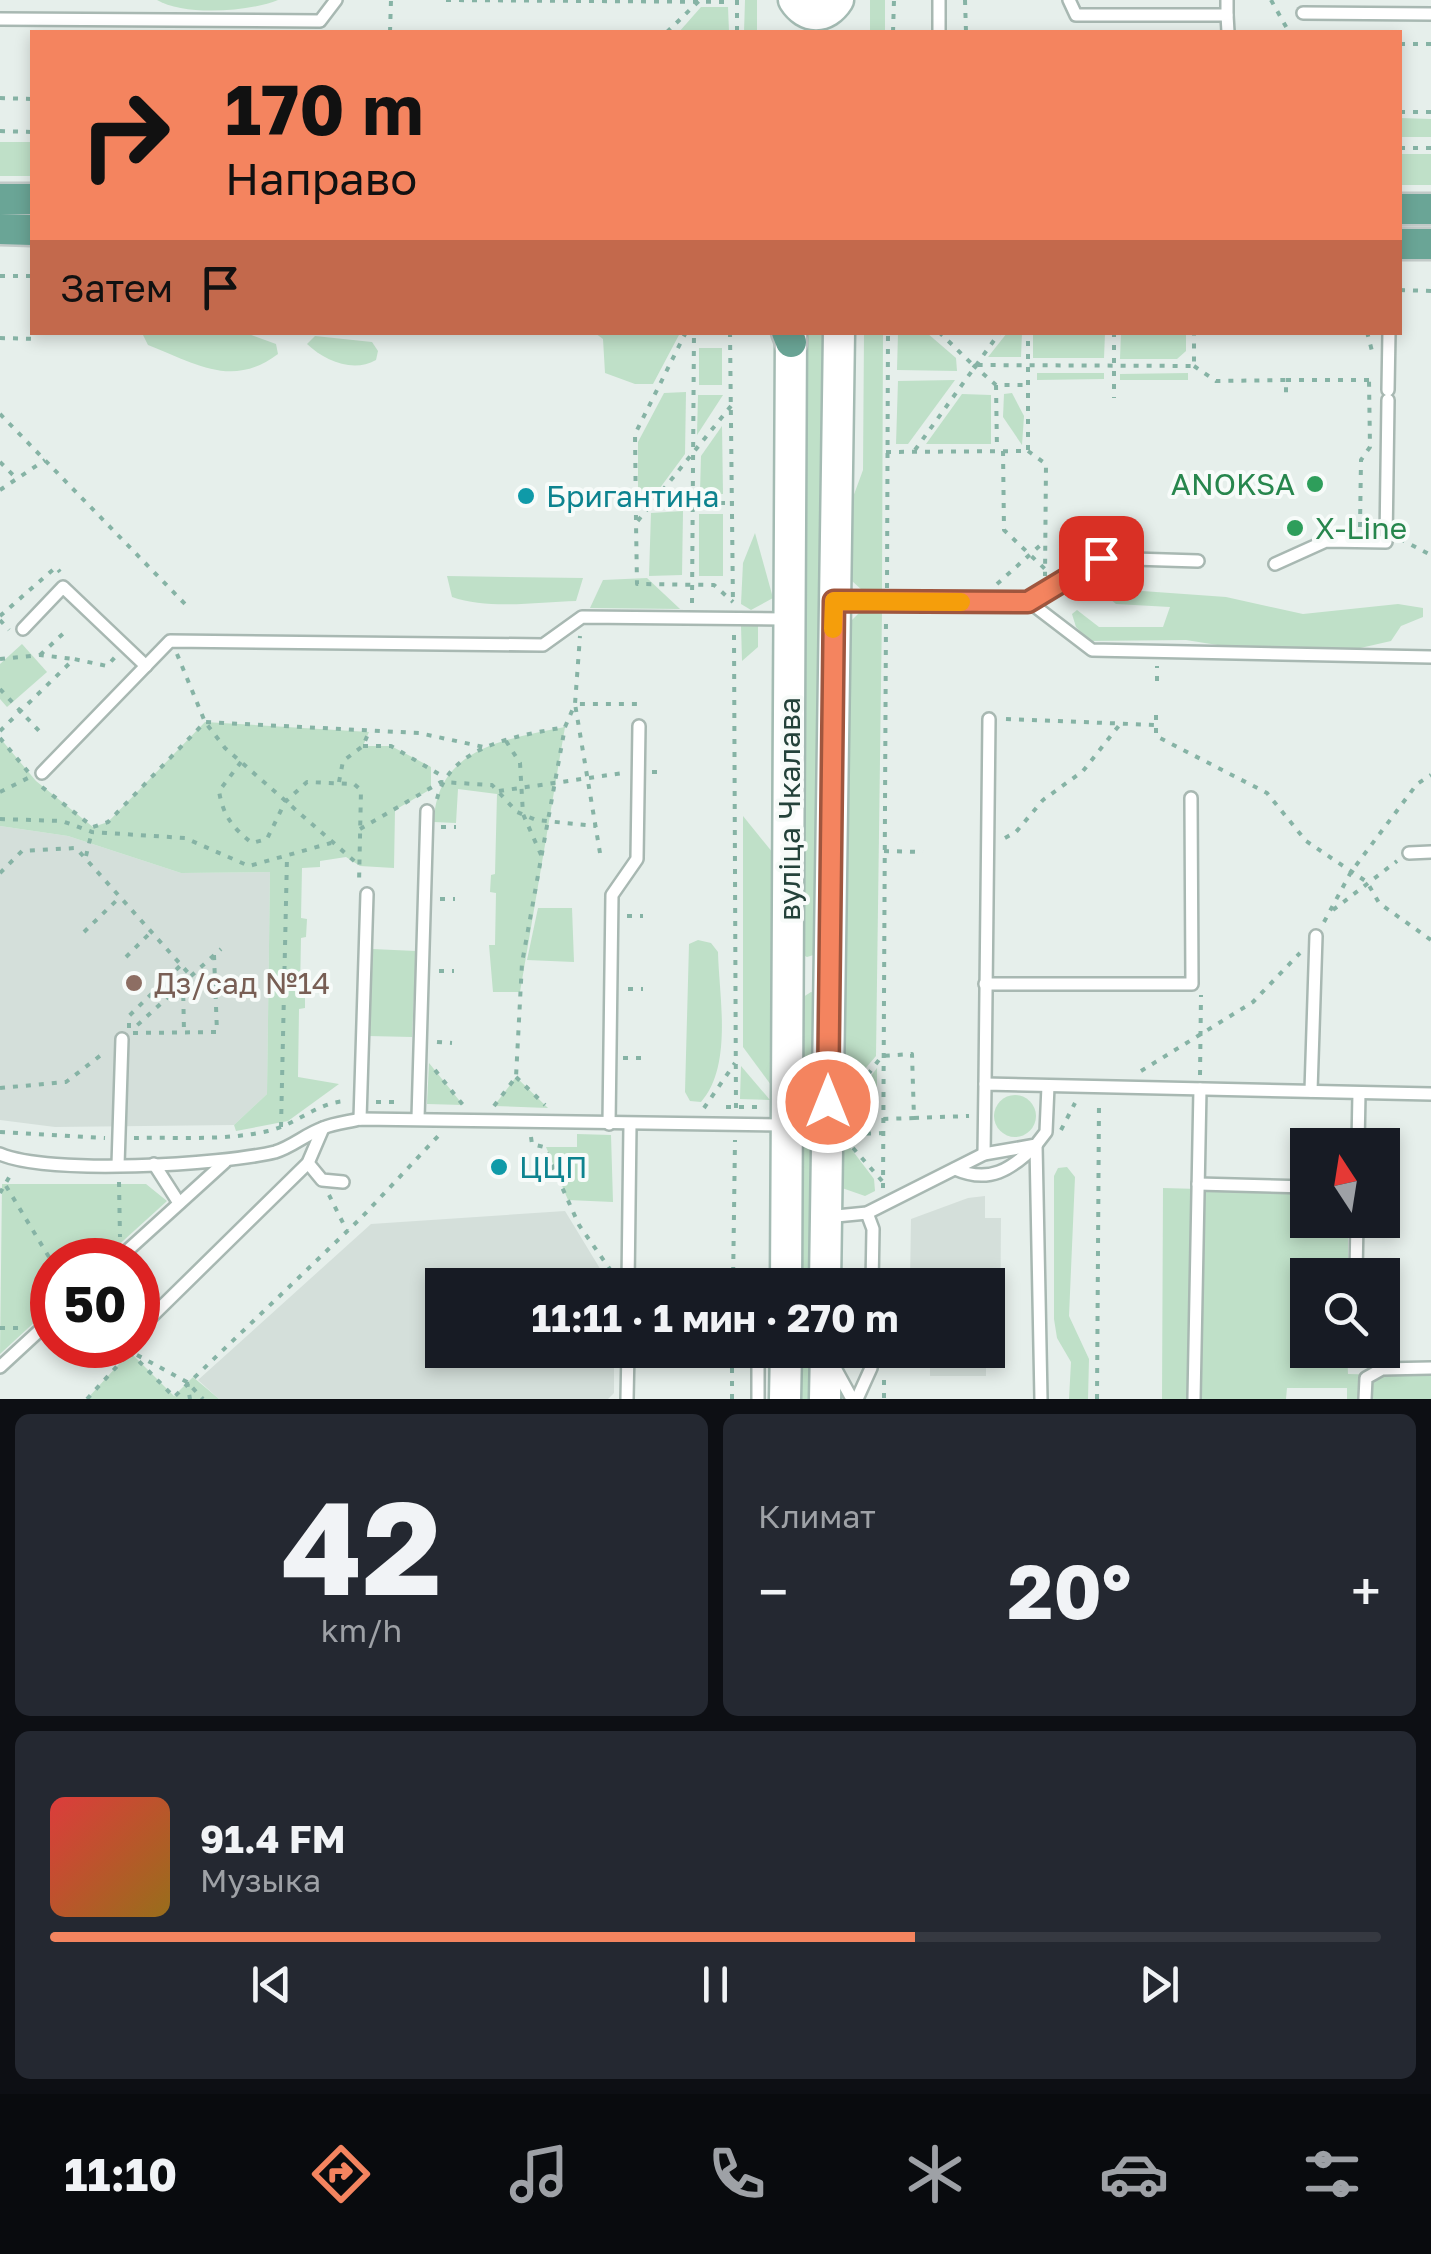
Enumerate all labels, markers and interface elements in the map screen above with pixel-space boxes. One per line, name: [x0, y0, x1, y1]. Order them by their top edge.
text: 170 m: [225, 66, 423, 150]
icon: right: [60, 70, 190, 200]
text: Направо: [225, 151, 417, 205]
icon: arrive: [193, 260, 248, 315]
text: Затем: [60, 265, 173, 310]
place label: ANOKSA: [1171, 466, 1295, 502]
marker: ANOKSA: [1304, 473, 1326, 495]
place label: Бригантина: [546, 478, 719, 514]
marker: Бригантина: [515, 485, 537, 507]
place label: X-Line: [1315, 510, 1407, 546]
pin: [1059, 516, 1144, 601]
marker: X-Line: [1284, 517, 1306, 539]
icon: arrive: [1074, 531, 1129, 586]
street label: вуліца Чкалава: [771, 697, 807, 921]
place label: Дз/сад №14: [154, 965, 330, 1001]
marker: Дз/сад №14: [123, 972, 145, 994]
position arrow: [776, 1050, 880, 1154]
north arrow: [1290, 1128, 1400, 1238]
map controls: [1290, 1128, 1400, 1368]
place label: ЦЦП: [519, 1149, 587, 1185]
marker: ЦЦП: [488, 1156, 510, 1178]
speed limit sign: 50: [30, 1238, 160, 1368]
button: search: [1290, 1258, 1400, 1368]
text: 11:11 · 1 мин · 270 m: [532, 1295, 898, 1340]
text: 42: [281, 1468, 442, 1624]
text: Климат: [758, 1497, 876, 1535]
text: 20°: [1008, 1545, 1131, 1636]
text: −: [758, 1558, 788, 1624]
text: +: [1351, 1558, 1381, 1624]
text: km/h: [321, 1611, 402, 1649]
text: 91.4 FM: [200, 1816, 346, 1861]
text: Музыка: [200, 1861, 321, 1899]
icon: previous: [244, 1957, 299, 2012]
icon: pause: [688, 1957, 743, 2012]
icon: next: [1132, 1957, 1187, 2012]
icon: directions: [306, 2139, 376, 2209]
icon: music: [504, 2139, 574, 2209]
icon: phone: [702, 2139, 772, 2209]
icon: climate: [900, 2139, 970, 2209]
icon: car: [1099, 2139, 1169, 2209]
icon: filters: [1297, 2139, 1367, 2209]
text: 11:10: [64, 2147, 177, 2201]

